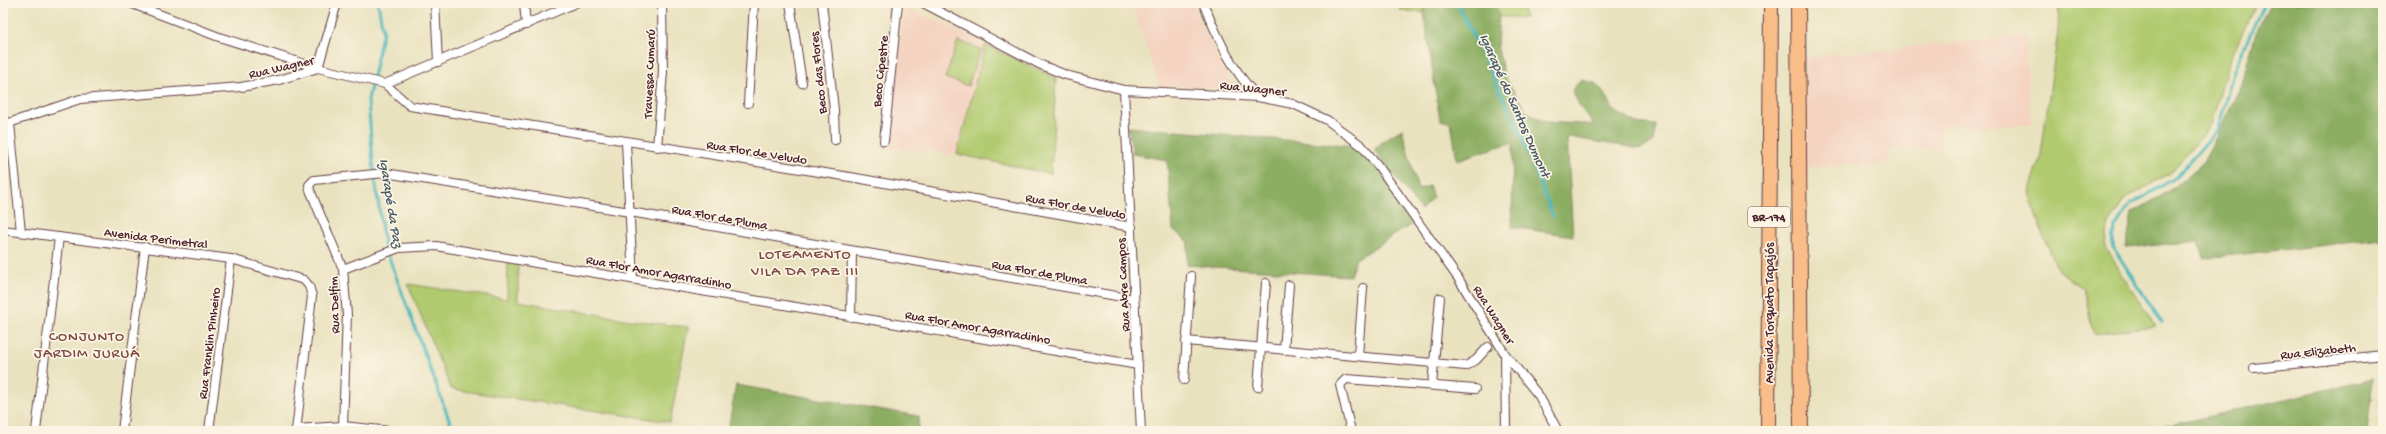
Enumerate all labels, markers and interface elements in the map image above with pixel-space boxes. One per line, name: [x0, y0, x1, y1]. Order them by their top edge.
street label: Travessa Cumarú: [641, 29, 660, 120]
street label: Beco das Flores: [808, 30, 831, 116]
water label: Igarapé do Santos Dumont: [1474, 31, 1554, 183]
street label: Beco Cipestre: [870, 34, 893, 109]
street label: Rua Wagner: [248, 53, 317, 83]
street label: Rua Wagner: [1219, 79, 1288, 101]
street label: Rua Flor de Veludo: [705, 138, 808, 169]
water label: Igarapé da Paz: [374, 157, 405, 250]
street label: Rua Flor de Veludo: [1024, 191, 1127, 224]
street label: Rua Flor de Pluma: [670, 203, 769, 234]
road number: BR-174: [1748, 207, 1790, 227]
street label: Avenida Perimetral: [103, 226, 208, 253]
street label: Rua Abre Campos: [1114, 237, 1134, 332]
street label: Avenida Torquato Tapajós: [1763, 241, 1778, 383]
district label: LOTEAMENTO VILA DA PAZ III: [750, 246, 859, 281]
street label: Rua Flor Amor Agarradinho: [585, 253, 733, 294]
street label: Rua Flor de Pluma: [990, 258, 1089, 289]
street label: Rua Delfim: [327, 276, 344, 334]
street label: Rua Wagner: [1469, 283, 1518, 349]
street label: Rua Franklin Pinheiro: [196, 286, 225, 400]
street label: Rua Flor Amor Agarradinho: [904, 308, 1052, 349]
district label: CONJUNTO JARDIM JURUÁ: [34, 328, 140, 363]
street label: Rua Elizabeth: [2280, 341, 2357, 364]

